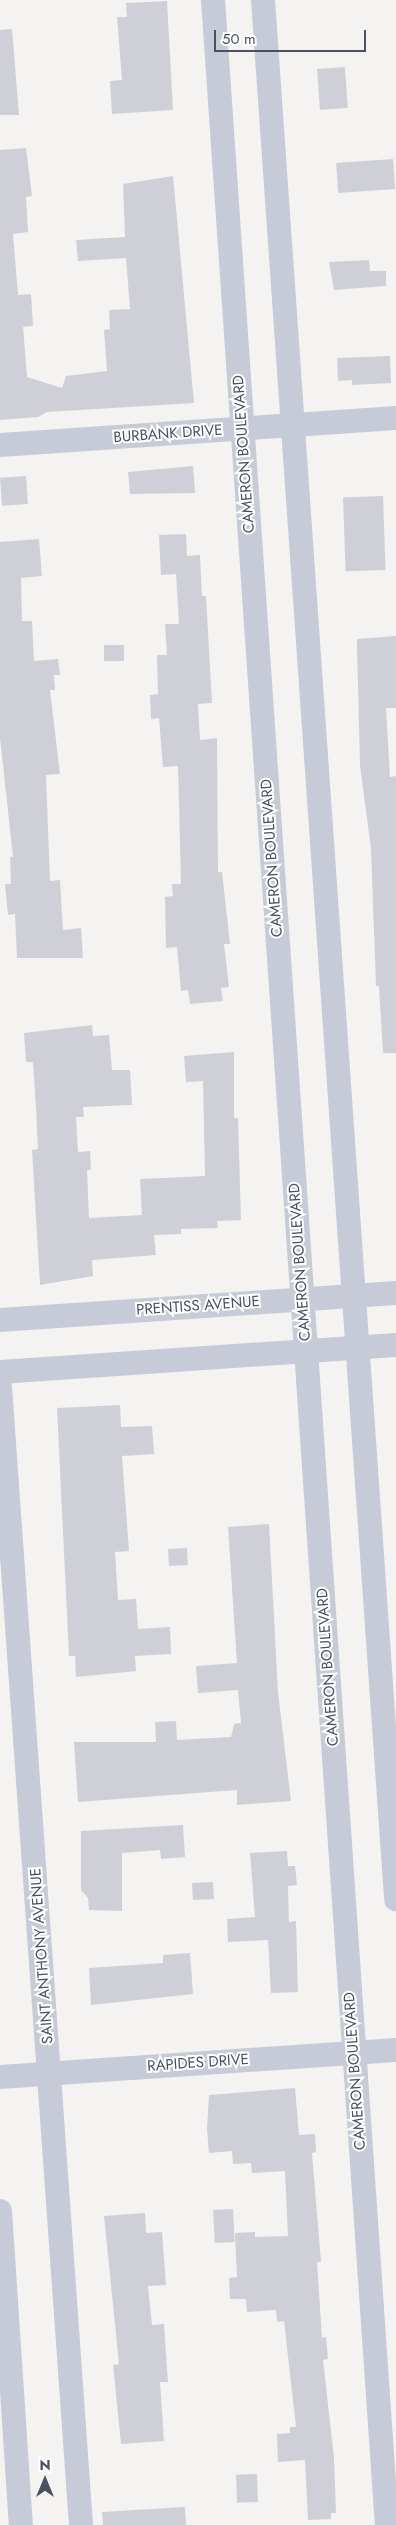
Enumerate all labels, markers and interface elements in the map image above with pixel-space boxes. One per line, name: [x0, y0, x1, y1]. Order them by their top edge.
scale bar: [216, 20, 368, 52]
text: 50 m: [222, 28, 256, 50]
street label: CAMERON BOULEVARD: [230, 374, 258, 534]
street label: BURBANK DRIVE: [113, 421, 223, 447]
street label: CAMERON BOULEVARD: [258, 778, 286, 938]
street label: CAMERON BOULEVARD: [286, 1182, 314, 1342]
street label: PRENTISS AVENUE: [136, 1293, 260, 1319]
street label: CAMERON BOULEVARD: [314, 1587, 342, 1747]
street label: SAINT ANTHONY AVENUE: [27, 1867, 57, 2045]
street label: CAMERON BOULEVARD: [341, 1991, 369, 2151]
street label: RAPIDES DRIVE: [147, 2050, 249, 2076]
north arrow: [20, 2455, 70, 2505]
text: N: [39, 2455, 51, 2475]

